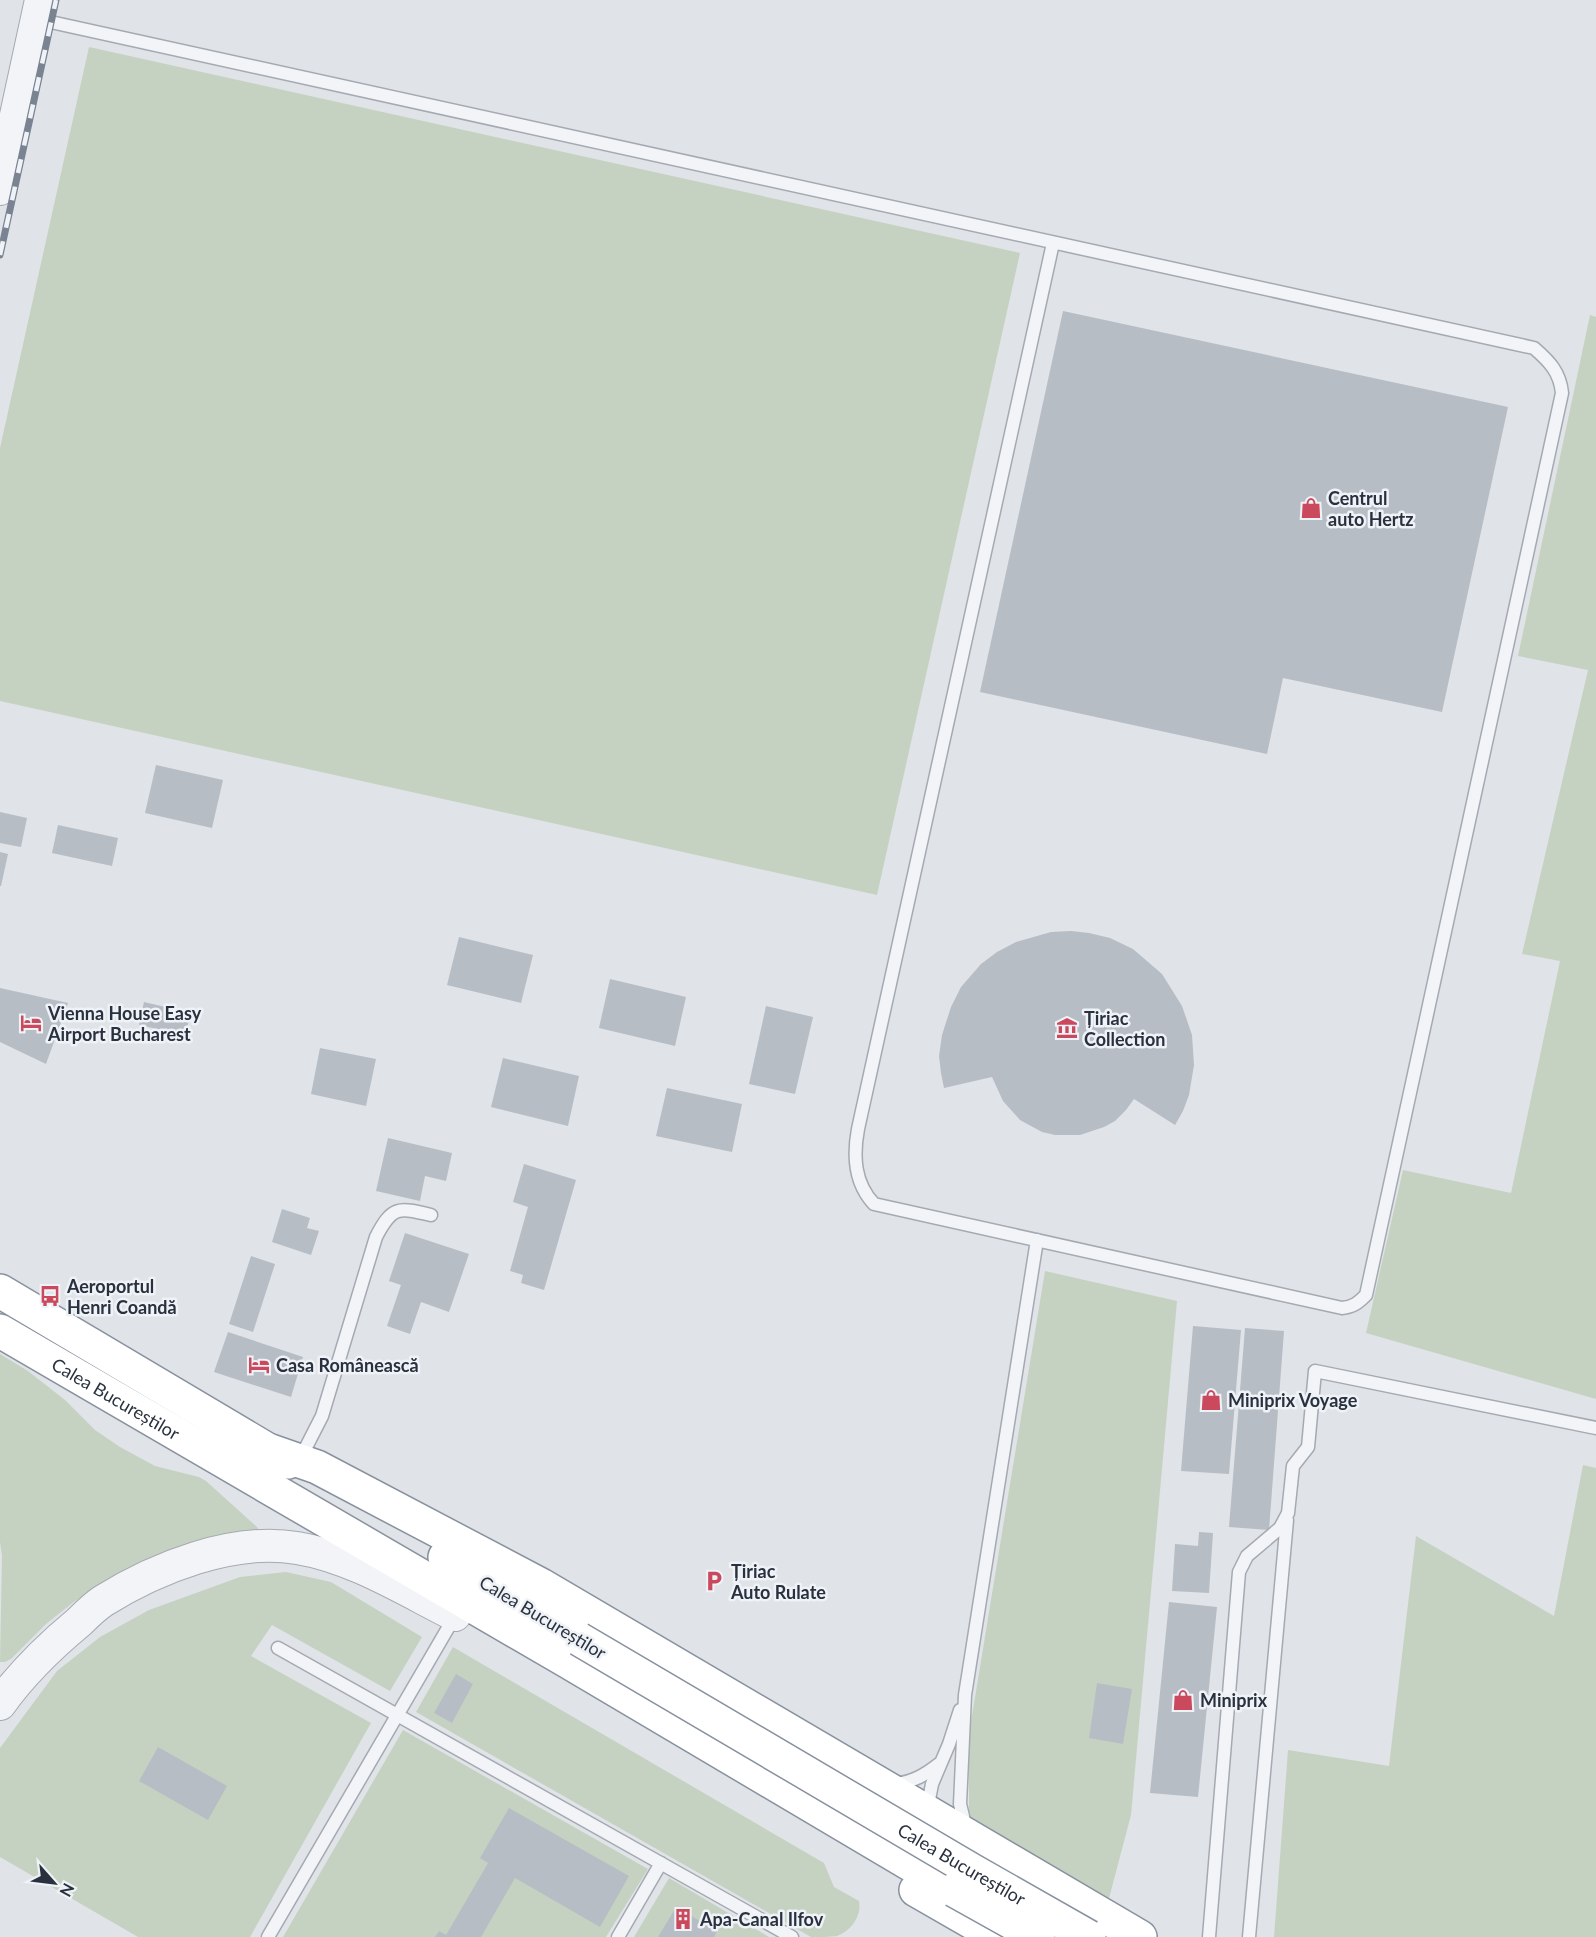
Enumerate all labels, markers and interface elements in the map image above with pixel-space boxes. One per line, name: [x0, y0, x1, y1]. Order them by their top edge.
place label: Centrul auto Hertz: [1328, 487, 1414, 530]
shop icon: Centrul auto Hertz: [1299, 496, 1323, 520]
place label: Vienna House Easy Airport Bucharest: [47, 1002, 202, 1045]
place label: Țiriac Collection: [1084, 1007, 1165, 1050]
hotel icon: Vienna House Easy Airport Bucharest: [19, 1011, 43, 1035]
museum icon: Țiriac Collection: [1055, 1016, 1079, 1040]
place label: Aeroportul Henri Coandă: [66, 1275, 177, 1318]
bus stop icon: Aeroportul Henri Coandă: [38, 1284, 62, 1308]
street label: Calea Bucureștilor: [48, 1353, 184, 1444]
hotel icon: Casa Românească: [247, 1353, 271, 1377]
place label: Casa Românească: [276, 1354, 419, 1376]
shop icon: Miniprix Voyage: [1199, 1388, 1223, 1412]
place label: Miniprix Voyage: [1228, 1389, 1358, 1411]
place label: Țiriac Auto Rulate: [730, 1560, 826, 1603]
parking icon: Țiriac Auto Rulate: [702, 1569, 726, 1593]
street label: Calea Bucureștilor: [476, 1570, 611, 1664]
shop icon: Miniprix: [1171, 1688, 1195, 1712]
place label: Miniprix: [1200, 1689, 1268, 1711]
street label: Calea Bucureștilor: [894, 1818, 1030, 1910]
north arrow: [24, 1853, 84, 1913]
text: N: [56, 1880, 79, 1900]
building icon: Apa-Canal Ilfov: [671, 1907, 695, 1931]
place label: Apa-Canal Ilfov: [699, 1908, 824, 1930]

